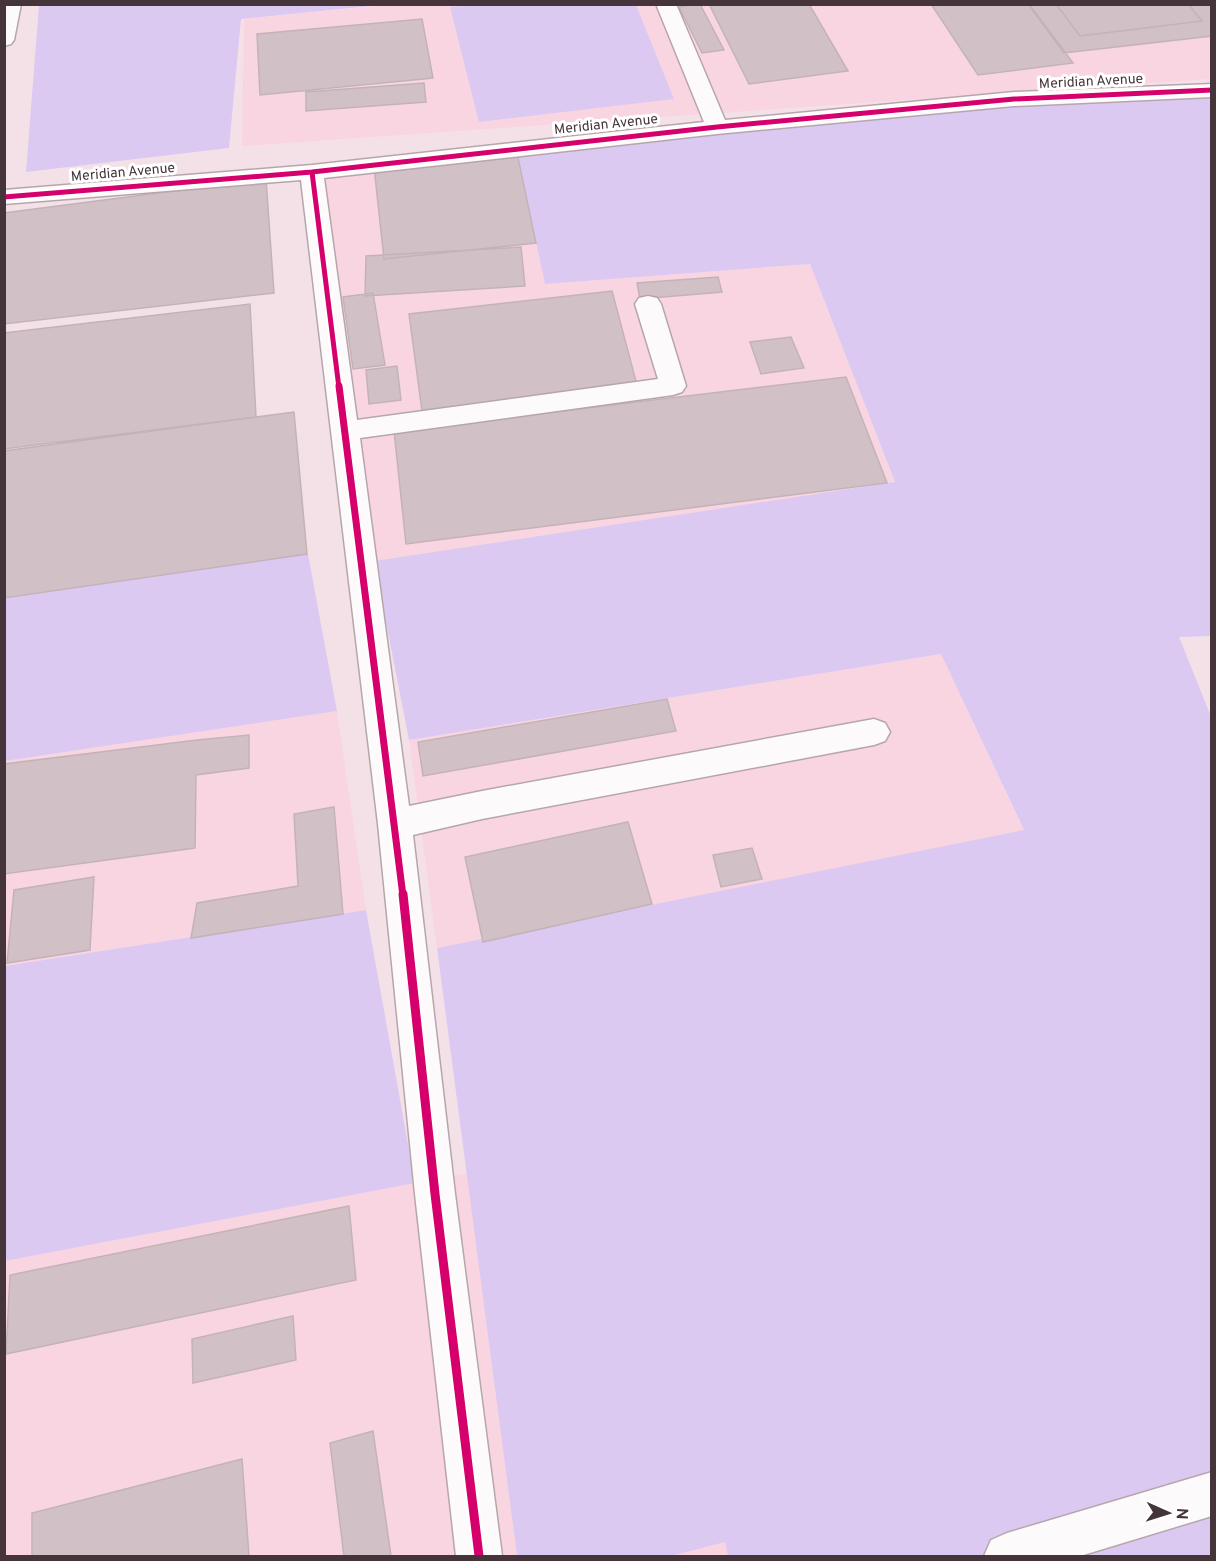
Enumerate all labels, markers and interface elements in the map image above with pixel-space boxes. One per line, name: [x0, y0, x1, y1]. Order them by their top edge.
street label: Meridian Avenue: [1038, 71, 1144, 93]
street label: Meridian Avenue: [553, 111, 659, 139]
street label: Meridian Avenue: [70, 160, 176, 186]
north arrow: [1138, 1483, 1198, 1543]
text: N: [1171, 1507, 1191, 1520]

